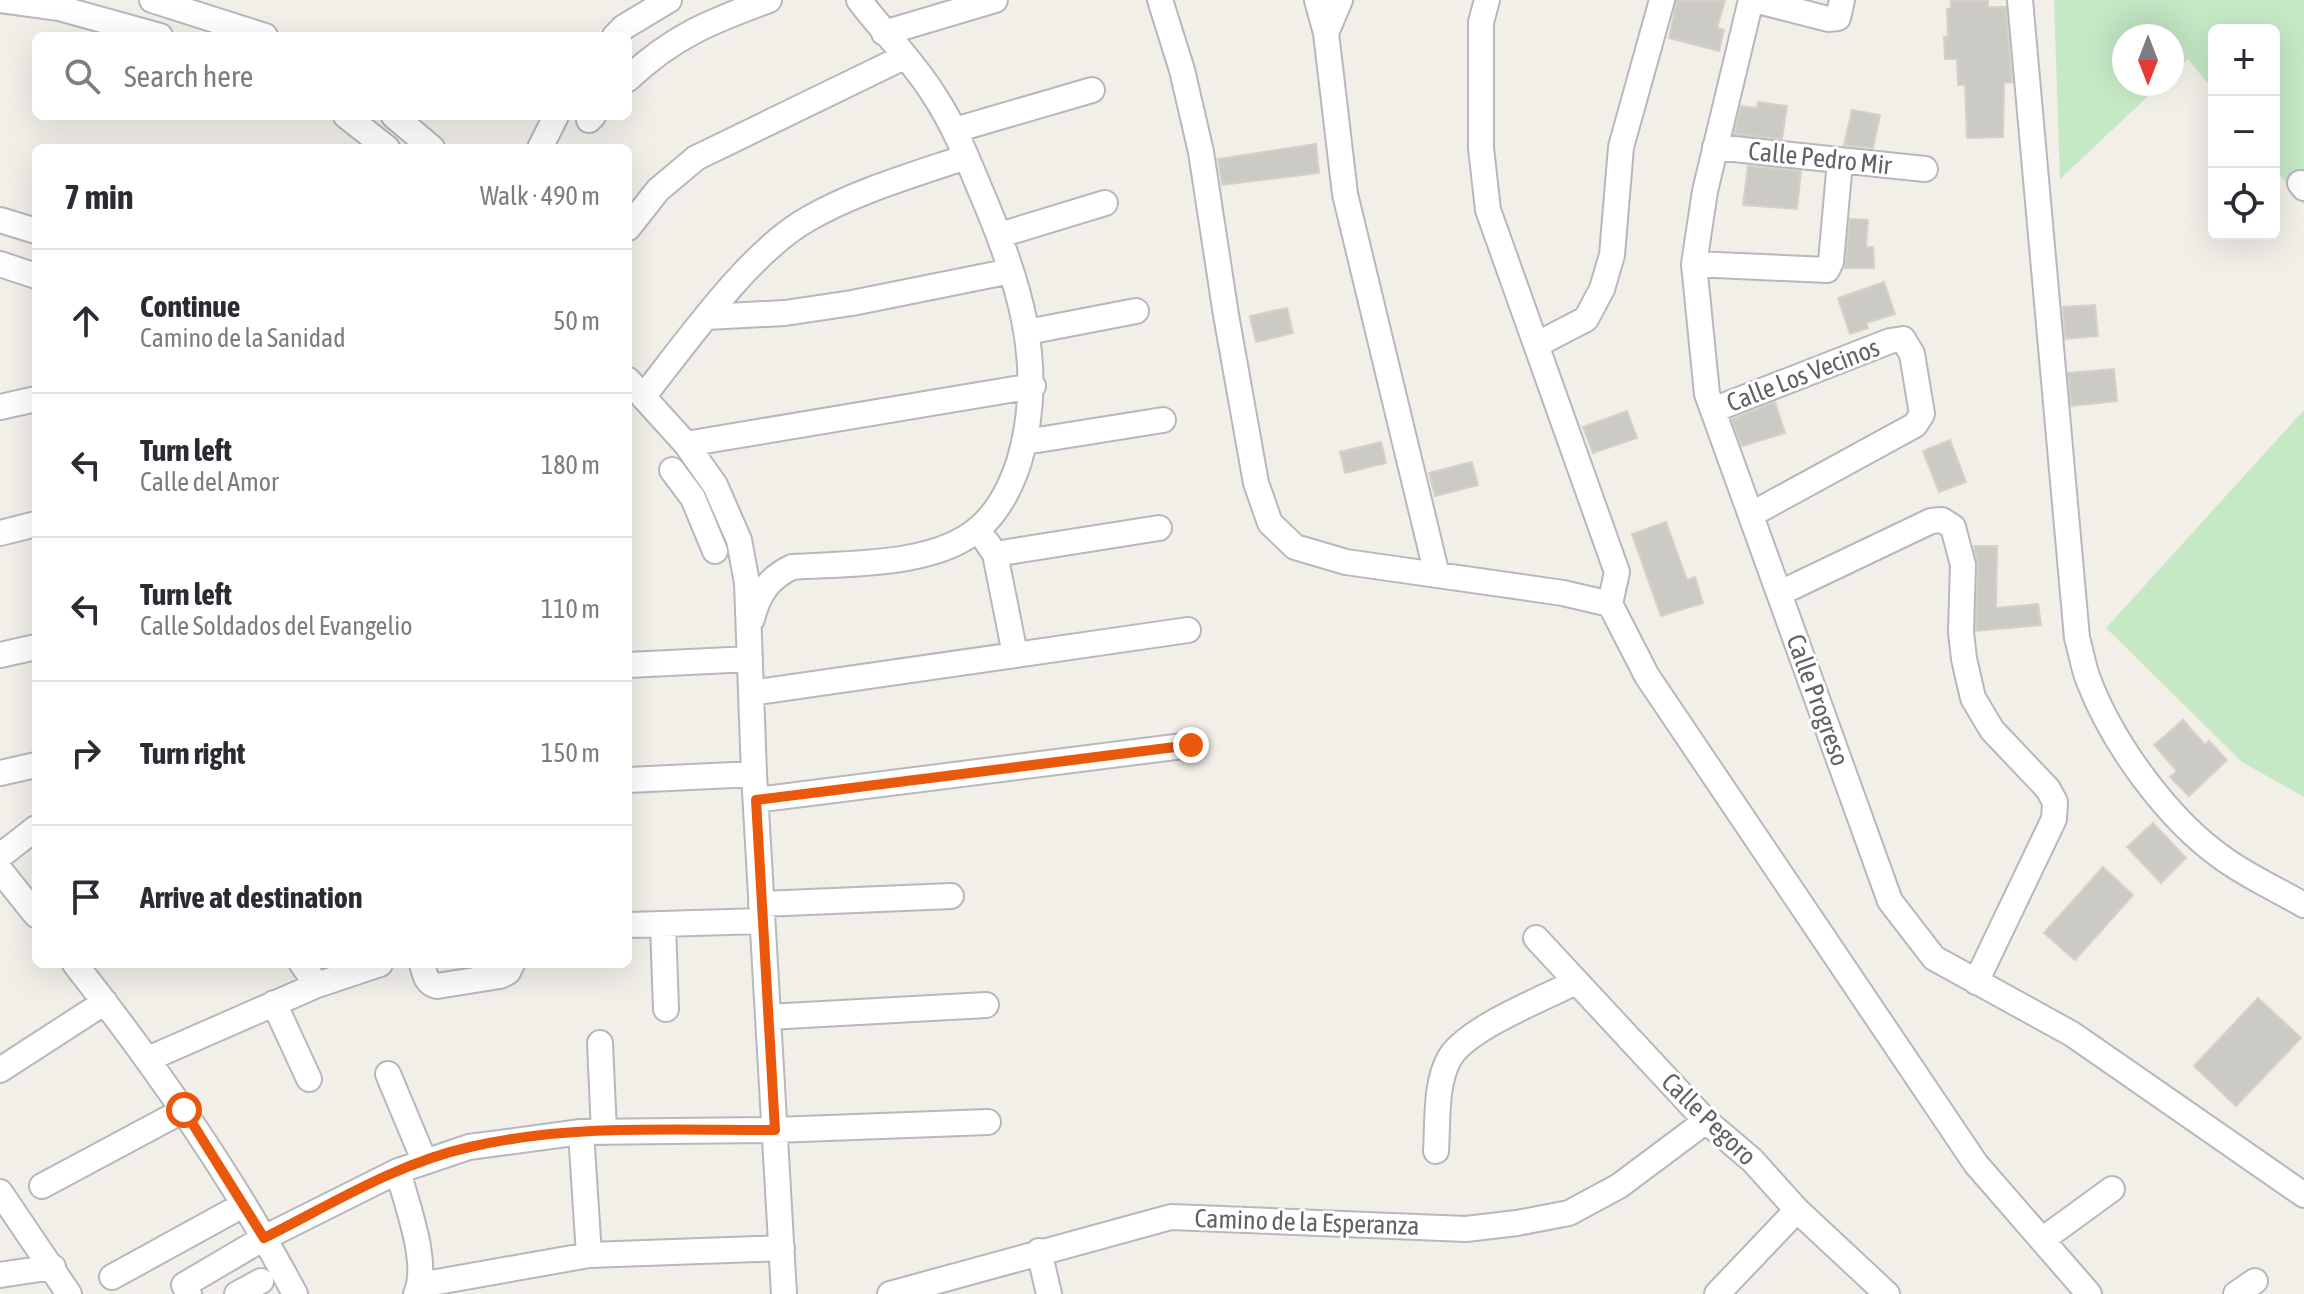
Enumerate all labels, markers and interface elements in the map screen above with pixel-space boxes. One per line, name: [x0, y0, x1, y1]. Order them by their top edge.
north arrow: [2112, 24, 2184, 96]
map controls: [2208, 24, 2280, 240]
button: +: [2208, 24, 2280, 96]
search box: [32, 32, 632, 120]
icon: search: [60, 54, 104, 98]
text: Search here: [124, 59, 253, 93]
button: −: [2208, 96, 2280, 168]
street label: Calle Pedro Mir: [1747, 136, 1893, 180]
button: locate: [2208, 168, 2280, 240]
text: 7 min: [64, 177, 133, 216]
text: Walk · 490 m: [480, 181, 600, 211]
text: Continue: [140, 289, 240, 323]
icon: ahead: [64, 299, 108, 343]
text: 50 m: [553, 306, 600, 336]
text: Camino de la Sanidad: [140, 323, 345, 353]
street label: Calle Los Vecinos: [1722, 332, 1884, 418]
text: Turn left: [140, 433, 232, 467]
icon: left: [64, 443, 108, 487]
text: 180 m: [541, 450, 600, 480]
text: Calle del Amor: [140, 467, 279, 497]
text: Turn left: [140, 577, 232, 611]
icon: left: [64, 587, 108, 631]
text: 110 m: [541, 594, 600, 624]
text: Calle Soldados del Evangelio: [140, 611, 413, 641]
street label: Calle Progreso: [1780, 630, 1856, 770]
route end: [1173, 727, 1209, 763]
icon: right: [64, 731, 108, 775]
text: Turn right: [140, 736, 246, 770]
text: 150 m: [541, 738, 600, 768]
icon: arrive: [64, 875, 108, 919]
text: Arrive at destination: [140, 880, 362, 914]
street label: Calle Pegoro: [1656, 1067, 1762, 1171]
route start: [166, 1092, 202, 1128]
street label: Camino de la Esperanza: [1194, 1203, 1420, 1241]

